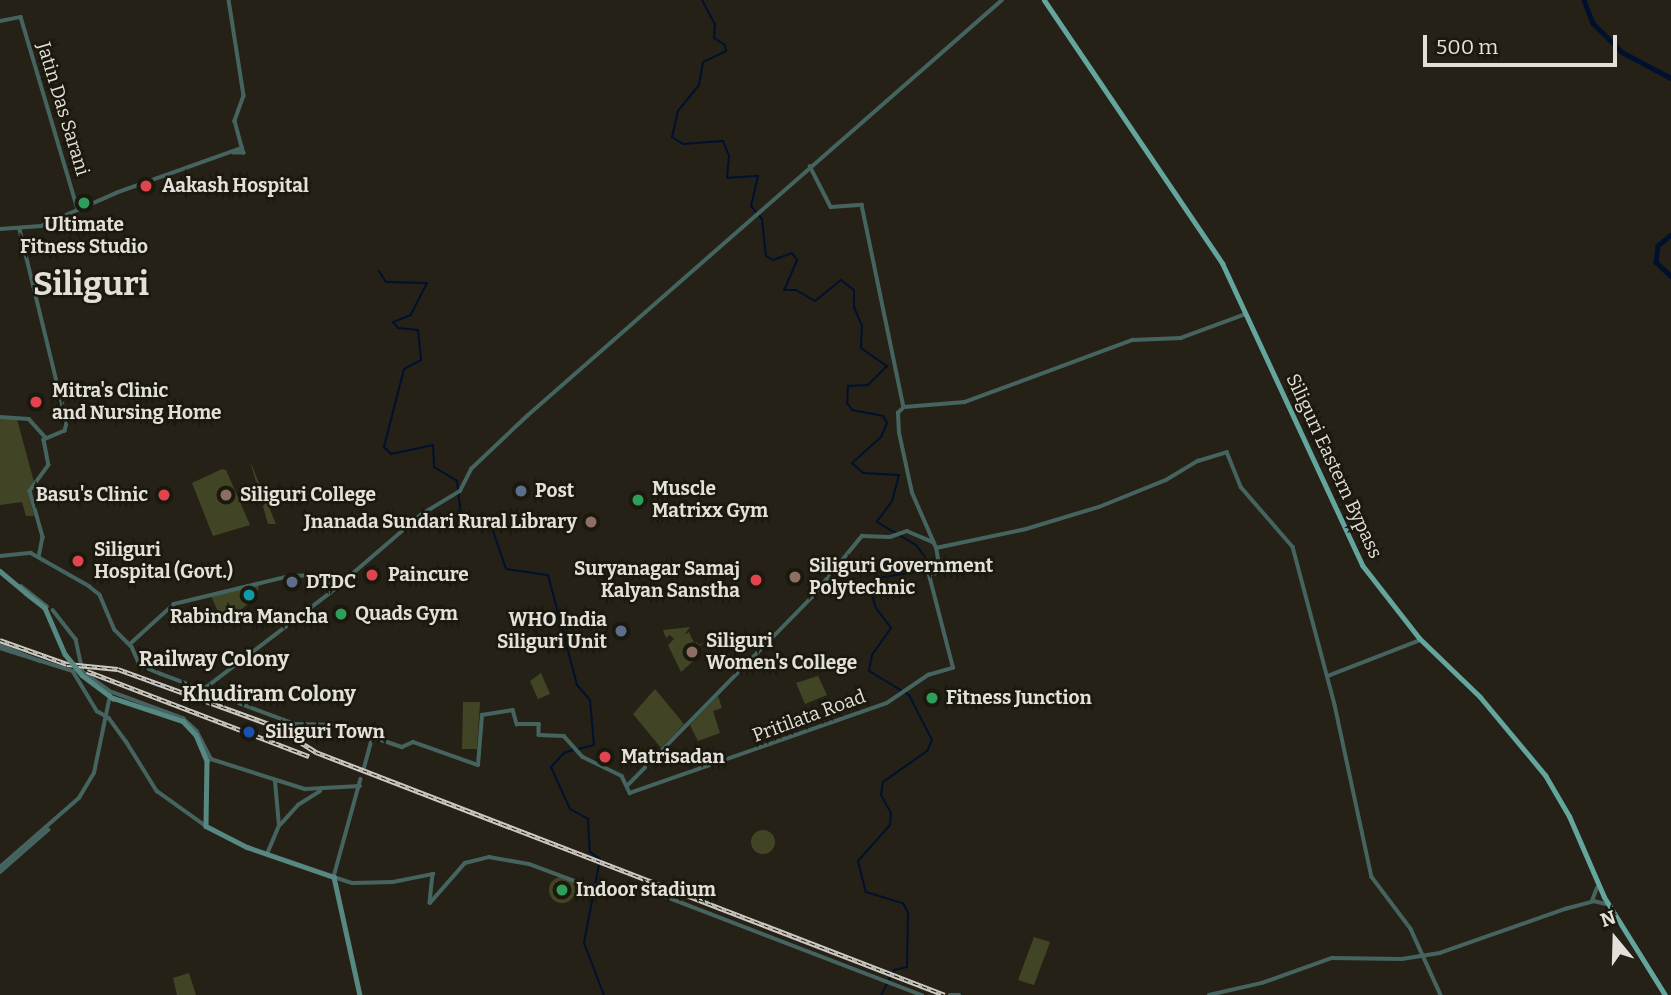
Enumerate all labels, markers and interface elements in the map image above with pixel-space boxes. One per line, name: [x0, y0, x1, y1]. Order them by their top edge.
scale bar: [1426, 21, 1620, 65]
text: 500 m: [1436, 34, 1498, 60]
street label: Jatin Das Sarani: [32, 40, 94, 178]
place label: Aakash Hospital: [162, 175, 309, 197]
marker: Aakash Hospital: [136, 176, 156, 196]
marker: Ultimate Fitness Studio: [76, 195, 92, 211]
place label: Ultimate Fitness Studio: [20, 214, 148, 258]
district label: Siliguri: [33, 265, 149, 305]
street label: Siliguri Eastern Bypass: [1281, 370, 1387, 562]
place label: Mitra's Clinic and Nursing Home: [52, 380, 221, 424]
marker: Mitra's Clinic and Nursing Home: [26, 392, 46, 412]
place label: Muscle Matrixx Gym: [652, 478, 768, 522]
place label: Post: [535, 480, 574, 502]
marker: Post: [513, 483, 529, 499]
place label: Basu's Clinic: [36, 484, 148, 506]
place label: Siliguri College: [240, 484, 376, 506]
marker: Basu's Clinic: [154, 485, 174, 505]
marker: Siliguri College: [218, 487, 234, 503]
marker: Muscle Matrixx Gym: [630, 492, 646, 508]
place label: Jnanada Sundari Rural Library: [304, 511, 577, 533]
marker: Jnanada Sundari Rural Library: [583, 514, 599, 530]
place label: Siliguri Hospital (Govt.): [94, 539, 233, 583]
marker: Siliguri Hospital (Govt.): [68, 551, 88, 571]
place label: Siliguri Government Polytechnic: [809, 555, 993, 599]
place label: Suryanagar Samaj Kalyan Sanstha: [574, 558, 740, 602]
place label: Paincure: [388, 564, 469, 586]
marker: Paincure: [362, 565, 382, 585]
marker: Siliguri Government Polytechnic: [787, 569, 803, 585]
marker: Suryanagar Samaj Kalyan Sanstha: [746, 570, 766, 590]
place label: DTDC: [306, 571, 356, 593]
marker: DTDC: [284, 574, 300, 590]
marker: Rabindra Mancha: [241, 587, 257, 603]
place label: Quads Gym: [355, 603, 458, 625]
place label: Rabindra Mancha: [170, 606, 328, 628]
marker: Quads Gym: [333, 606, 349, 622]
place label: WHO India Siliguri Unit: [497, 609, 607, 653]
marker: WHO India Siliguri Unit: [613, 623, 629, 639]
place label: Siliguri Women's College: [706, 630, 857, 674]
marker: Siliguri Women's College: [684, 644, 700, 660]
district label: Railway Colony: [139, 646, 289, 672]
district label: Khudiram Colony: [182, 681, 356, 707]
street label: Pritilata Road: [749, 685, 869, 747]
place label: Fitness Junction: [946, 687, 1092, 709]
marker: Fitness Junction: [924, 690, 940, 706]
place label: Siliguri Town: [265, 721, 385, 743]
marker: Siliguri Town: [239, 722, 259, 742]
place label: Matrisadan: [621, 746, 725, 768]
marker: Matrisadan: [595, 747, 615, 767]
place label: Indoor stadium: [576, 879, 716, 901]
marker: Indoor stadium: [554, 882, 570, 898]
north arrow: [1580, 904, 1650, 974]
text: N: [1597, 905, 1619, 932]

